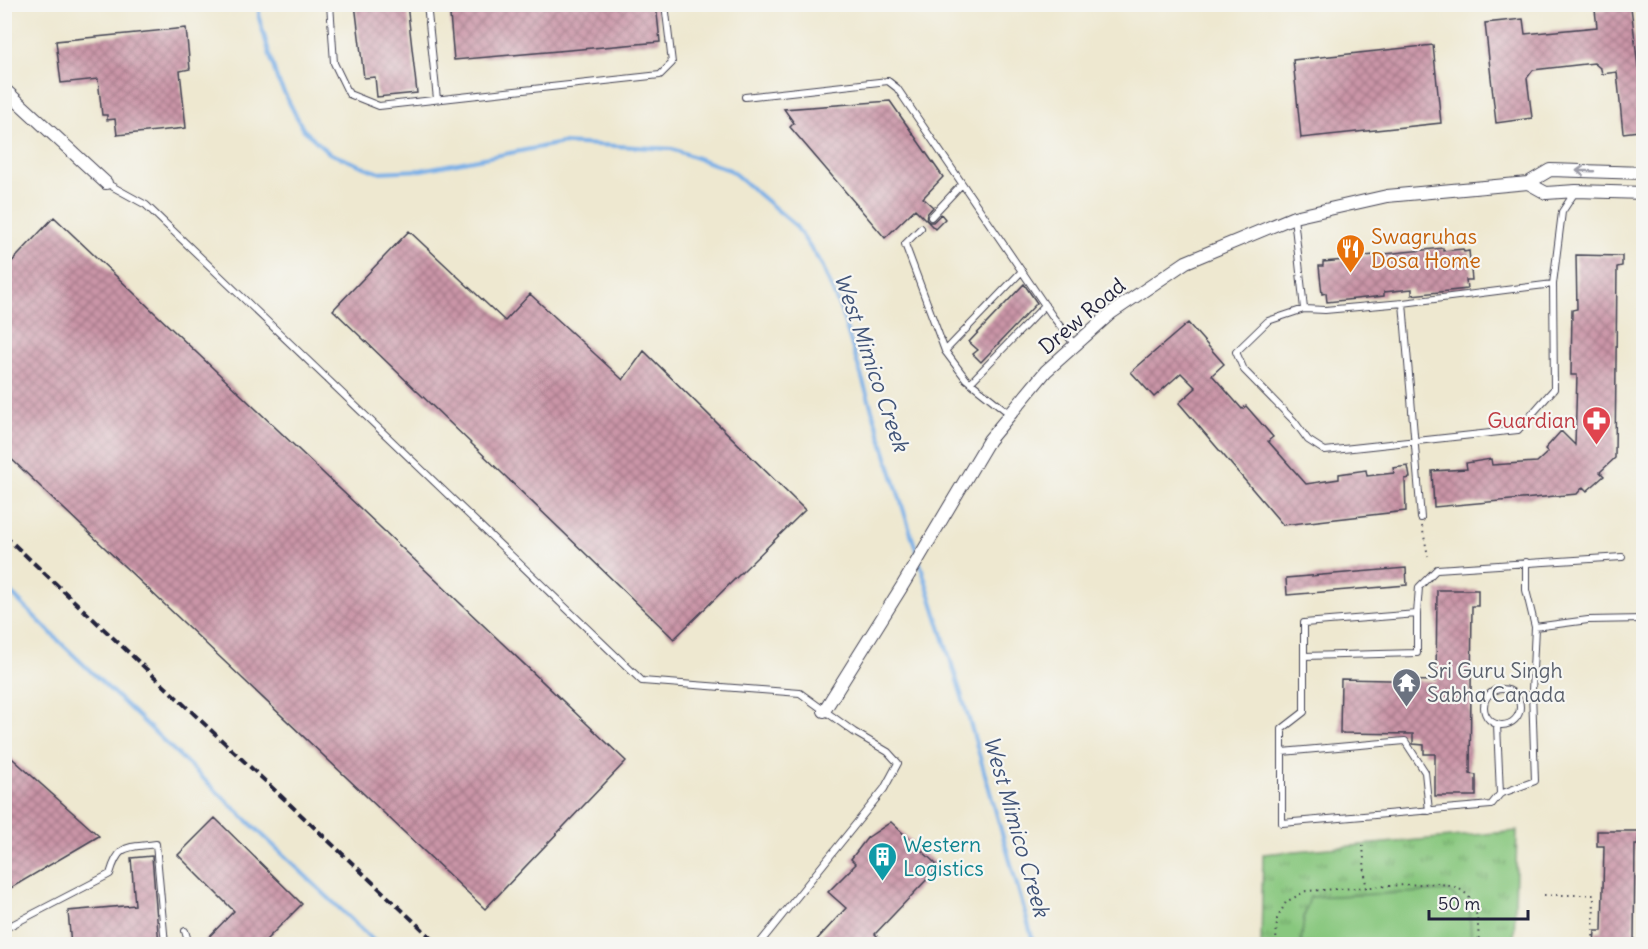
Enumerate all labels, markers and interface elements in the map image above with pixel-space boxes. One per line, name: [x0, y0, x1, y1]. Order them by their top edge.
one-way arrow: [1576, 165, 1596, 176]
place label: Swagruhas Dosa Home: [1371, 223, 1481, 274]
restaurant icon: Swagruhas Dosa Home: [1334, 232, 1366, 274]
water label: West Mimico Creek: [828, 269, 916, 457]
street label: Drew Road: [1033, 272, 1131, 360]
pharmacy icon: Guardian: [1581, 404, 1613, 446]
place label: Guardian: [1487, 407, 1576, 434]
place label: Sri Guru Singh Sabha Canada: [1427, 657, 1565, 708]
temple icon: Sri Guru Singh Sabha Canada: [1390, 666, 1422, 708]
water label: West Mimico Creek: [978, 732, 1057, 921]
place label: Western Logistics: [903, 831, 984, 882]
building icon: Western Logistics: [866, 840, 898, 882]
scale bar: [1429, 883, 1528, 921]
text: 50 m: [1438, 892, 1480, 915]

